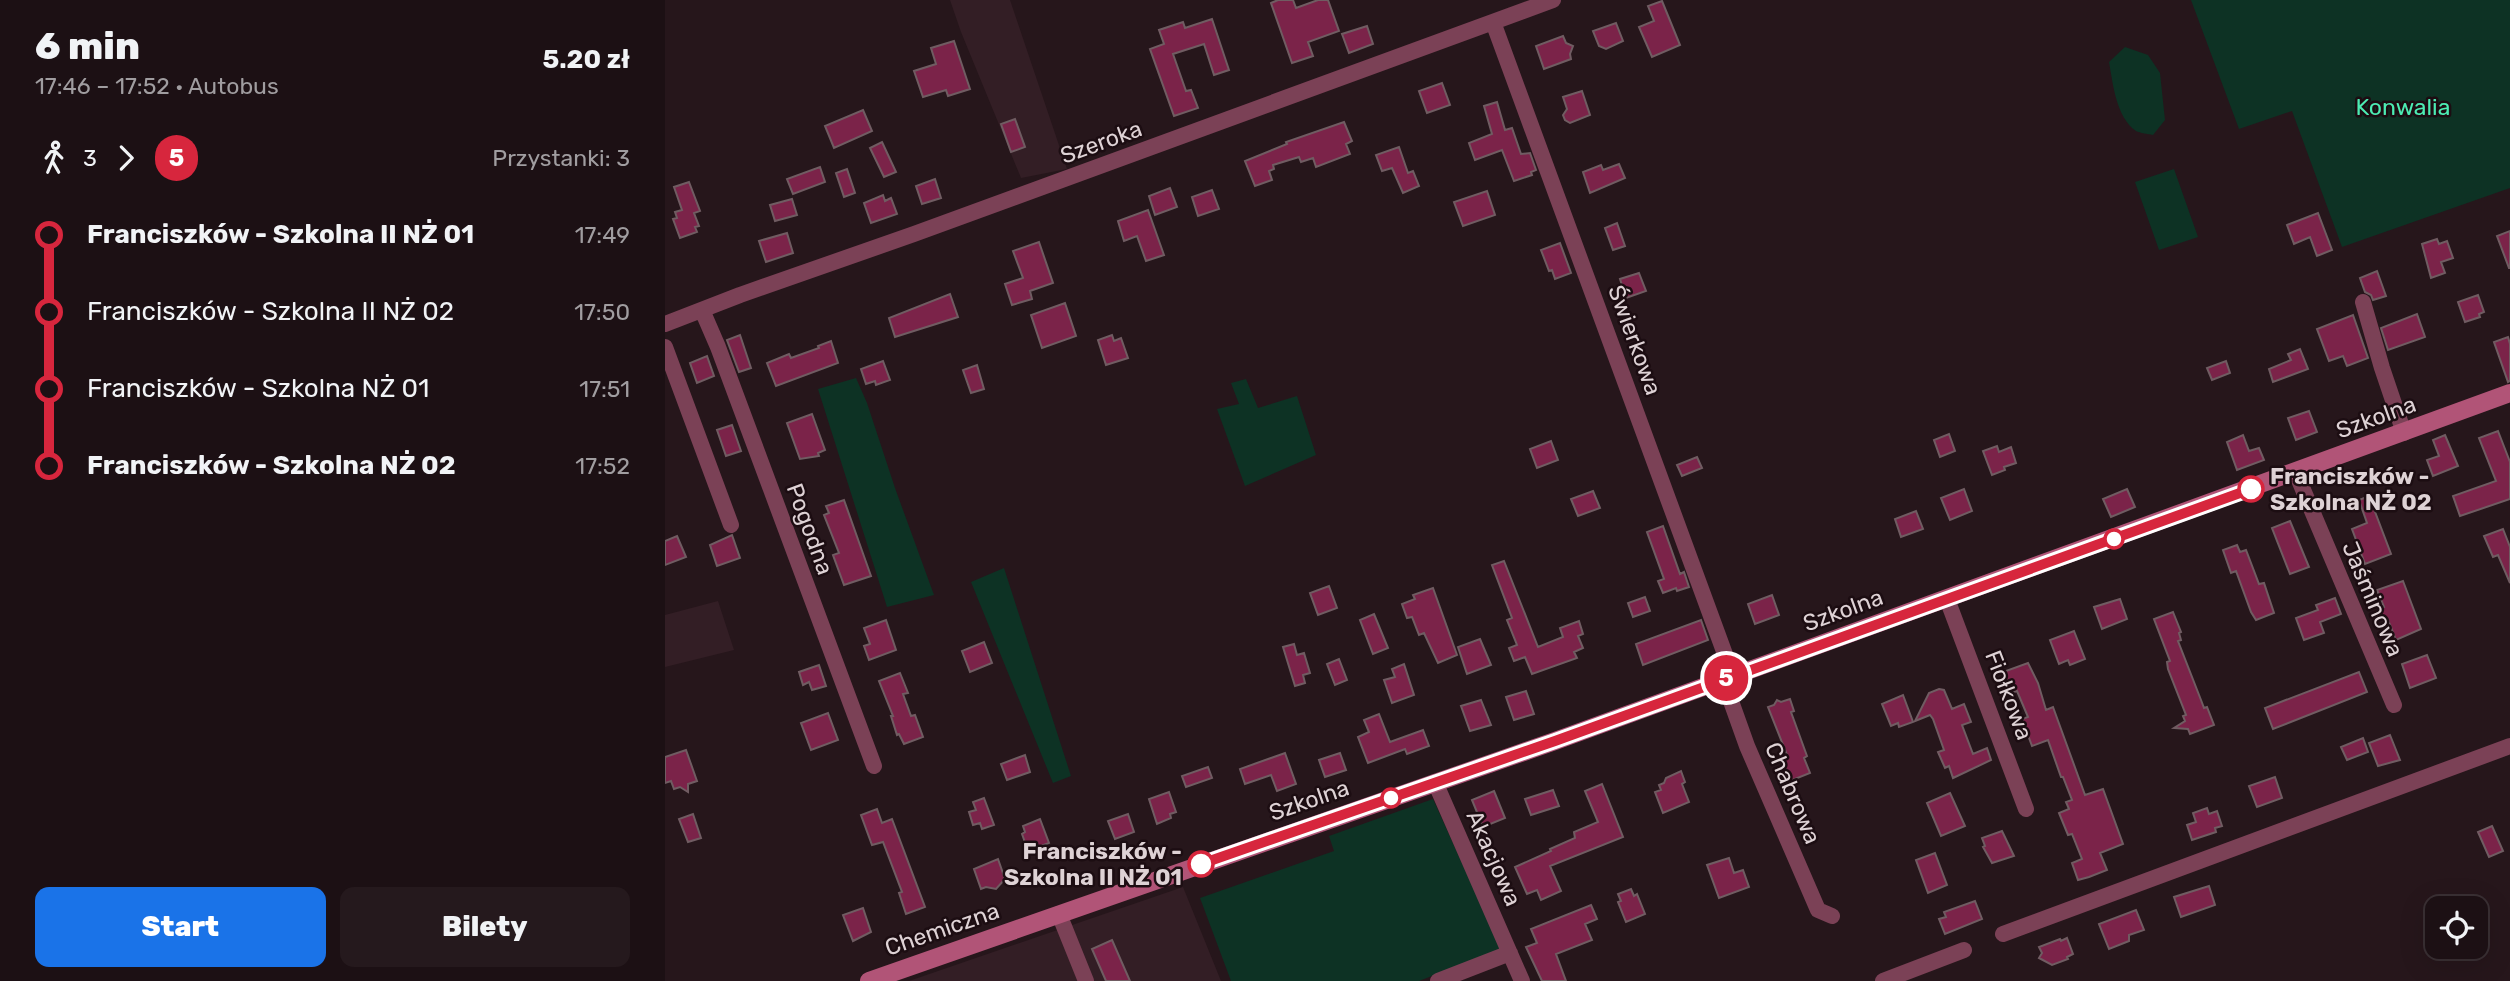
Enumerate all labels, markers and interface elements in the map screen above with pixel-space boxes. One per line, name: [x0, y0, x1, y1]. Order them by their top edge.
text: 6 min: [35, 23, 140, 69]
text: 5.20 zł: [543, 44, 630, 75]
text: 17:46 – 17:52 · Autobus: [35, 72, 279, 100]
park label: Konwalia: [2356, 93, 2450, 121]
street label: Szeroka: [1056, 114, 1146, 170]
icon: walk: [35, 139, 73, 177]
icon: forward: [107, 139, 145, 177]
text: 3: [83, 144, 97, 172]
text: 5: [169, 144, 184, 172]
text: Przystanki: 3: [492, 144, 630, 172]
text: Franciszków - Szkolna II NŻ 01: [87, 219, 474, 250]
text: 17:49: [575, 221, 630, 249]
street label: Świerkowa: [1602, 281, 1668, 399]
text: Franciszków - Szkolna II NŻ 02: [87, 296, 454, 327]
text: 17:50: [574, 298, 630, 326]
text: Franciszków - Szkolna NŻ 01: [87, 373, 429, 404]
text: 17:51: [579, 375, 630, 403]
street label: Szkolna: [2332, 390, 2420, 444]
text: Franciszków - Szkolna NŻ 02: [87, 450, 456, 481]
text: 17:52: [575, 452, 630, 480]
place label: Franciszków - Szkolna NŻ 02: [2270, 462, 2432, 516]
marker: Franciszków - Szkolna NŻ 02: [2238, 476, 2264, 502]
street label: Pogodna: [781, 480, 839, 578]
unlabelled marker: [2104, 529, 2124, 549]
street label: Jaśminowa: [2336, 537, 2410, 661]
street label: Szkolna: [1799, 583, 1887, 637]
street label: Fiołkowa: [1979, 646, 2039, 744]
line badge: 5: [1703, 655, 1749, 701]
text: 5: [1718, 664, 1734, 692]
street label: Chabrowa: [1759, 738, 1827, 848]
street label: Szkolna: [1265, 773, 1353, 827]
unlabelled marker: [1381, 788, 1401, 808]
street label: Akacjowa: [1460, 806, 1528, 910]
place label: Franciszków - Szkolna II NŻ 01: [1004, 837, 1182, 891]
marker: Franciszków - Szkolna II NŻ 01: [1188, 851, 1214, 877]
button: Start: [35, 887, 326, 967]
button: Bilety: [340, 887, 630, 967]
street label: Chemiczna: [881, 896, 1003, 962]
map controls: [2425, 896, 2488, 959]
button: locate: [2425, 896, 2488, 959]

